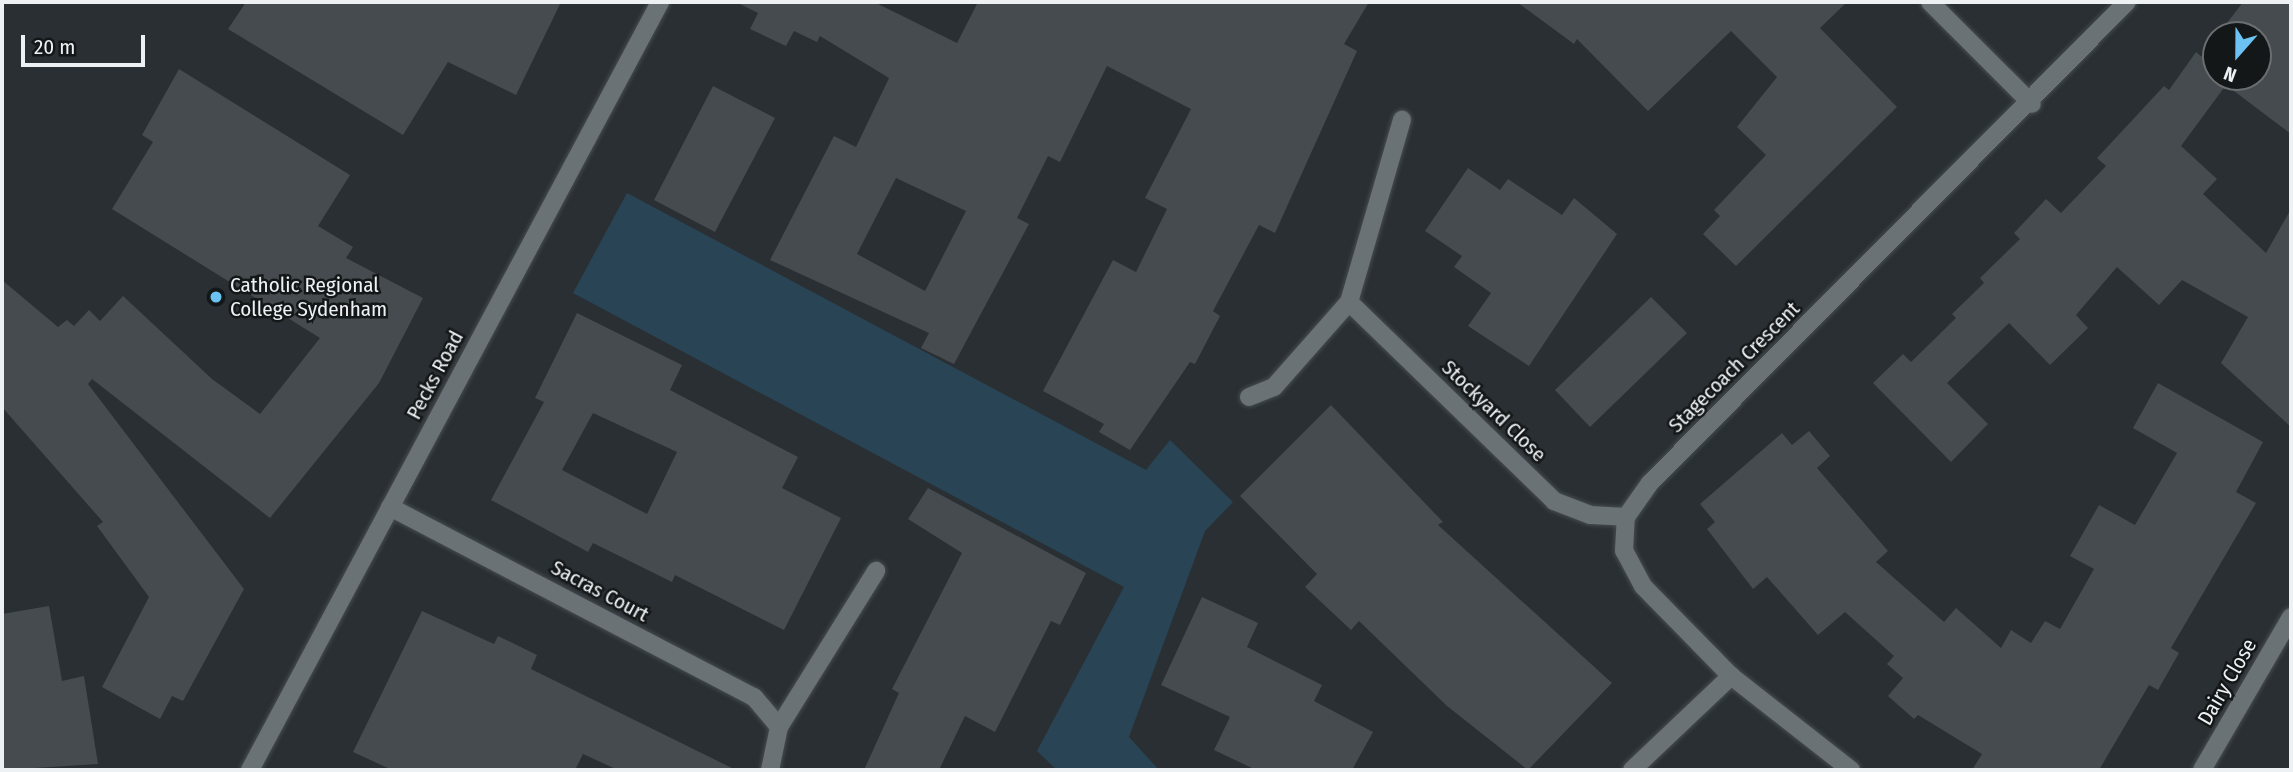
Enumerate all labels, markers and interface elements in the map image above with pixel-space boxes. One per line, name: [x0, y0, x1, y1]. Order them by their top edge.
scale bar: [24, 21, 149, 65]
north arrow: [2202, 21, 2272, 91]
text: 20 m: [34, 34, 75, 60]
text: N: [2221, 61, 2239, 87]
place label: Catholic Regional College Sydenham: [230, 272, 387, 322]
marker: Catholic Regional College Sydenham: [208, 289, 224, 305]
street label: Stagecoach Crescent: [1663, 296, 1805, 438]
street label: Pecks Road: [401, 326, 469, 424]
street label: Stockyard Close: [1437, 355, 1551, 467]
street label: Sacras Court: [547, 555, 653, 627]
street label: Dairy Close: [2192, 634, 2262, 730]

